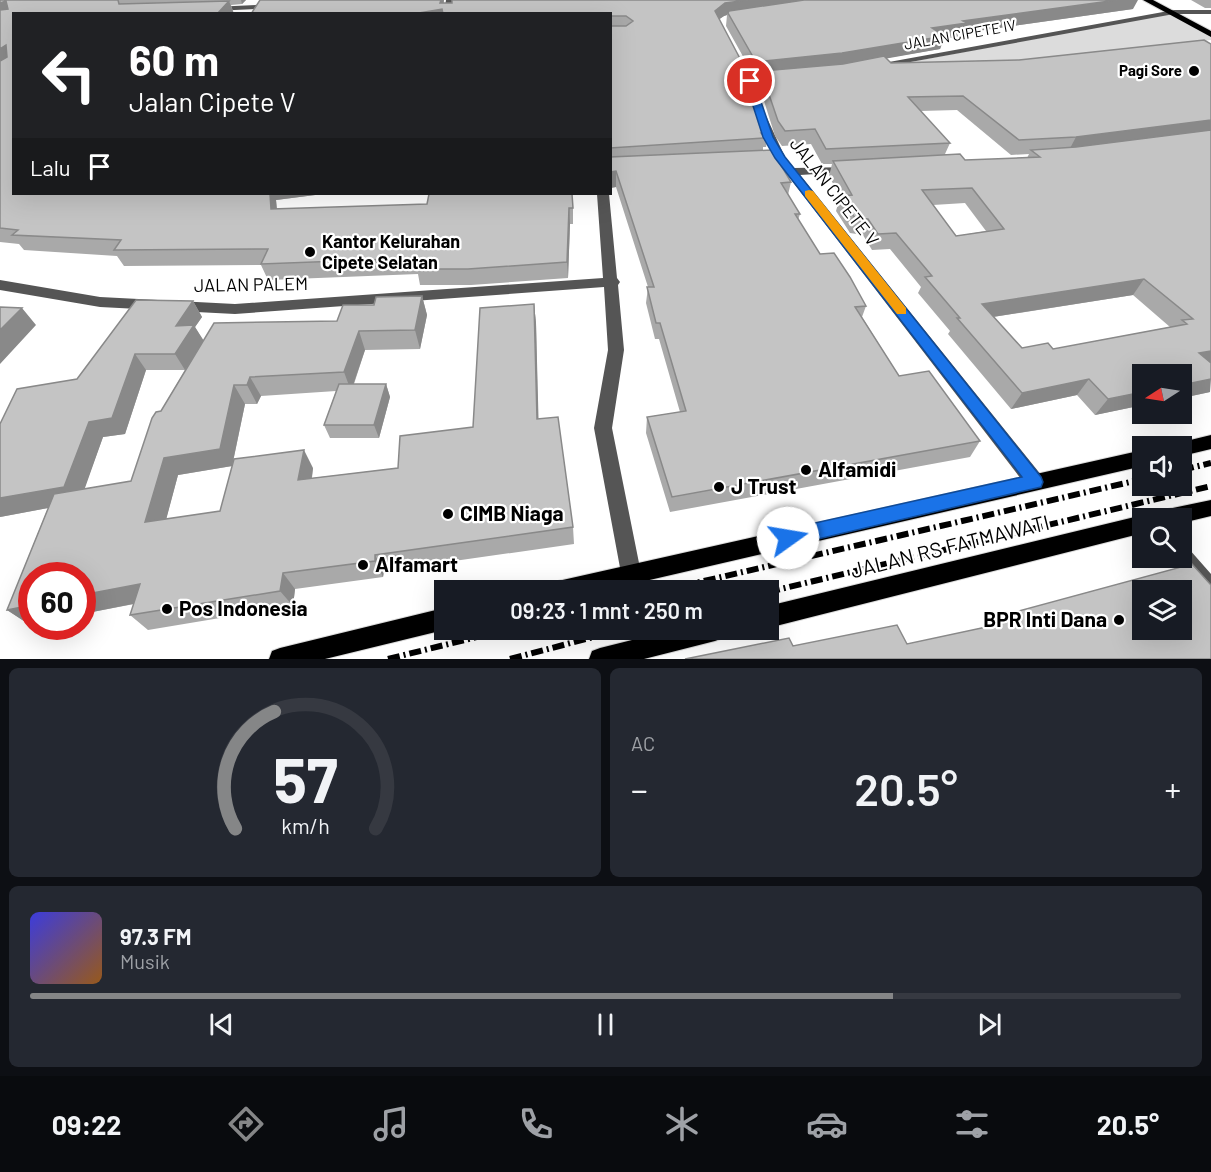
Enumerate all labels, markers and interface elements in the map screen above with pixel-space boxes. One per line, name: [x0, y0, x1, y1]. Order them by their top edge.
street label: JALAN CIPETE IV: [902, 15, 1017, 53]
text: 60 m: [129, 34, 219, 84]
icon: left: [30, 36, 108, 114]
pin: [724, 55, 775, 106]
place label: Pagi Sore: [1119, 61, 1182, 79]
icon: arrive: [733, 64, 766, 97]
marker: Pagi Sore: [1187, 64, 1201, 78]
text: Jalan Cipete V: [129, 85, 296, 117]
street label: JALAN CIPETE V: [786, 133, 884, 250]
icon: arrive: [83, 150, 116, 183]
text: Lalu: [30, 154, 71, 180]
place label: Kantor Kelurahan Cipete Selatan: [322, 230, 460, 273]
marker: Kantor Kelurahan Cipete Selatan: [303, 245, 317, 259]
street label: JALAN PALEM: [194, 272, 308, 296]
north arrow: [1132, 364, 1192, 424]
map controls: [1132, 364, 1192, 640]
button: sound: [1132, 436, 1192, 496]
place label: Alfamidi: [818, 456, 896, 481]
marker: Alfamidi: [799, 463, 813, 477]
place label: J Trust: [731, 473, 797, 498]
marker: J Trust: [712, 480, 726, 494]
place label: CIMB Niaga: [460, 500, 564, 525]
position arrow: [756, 506, 820, 570]
marker: CIMB Niaga: [441, 507, 455, 521]
button: search: [1132, 508, 1192, 568]
street label: JALAN RS FATMAWATI: [848, 509, 1052, 582]
place label: Alfamart: [375, 551, 458, 576]
marker: Alfamart: [356, 558, 370, 572]
speed limit sign: 60: [18, 562, 96, 640]
button: layers: [1132, 580, 1192, 640]
place label: Pos Indonesia: [179, 595, 308, 620]
text: 09:23 · 1 mnt · 250 m: [510, 597, 703, 623]
marker: Pos Indonesia: [160, 602, 174, 616]
place label: BPR Inti Dana: [983, 606, 1107, 631]
marker: BPR Inti Dana: [1112, 613, 1126, 627]
text: AC: [631, 731, 655, 755]
text: 57: [273, 741, 337, 815]
text: 20.5°: [854, 761, 958, 815]
text: −: [631, 769, 648, 809]
text: +: [1164, 769, 1181, 809]
text: km/h: [281, 814, 329, 839]
text: 97.3 FM: [120, 923, 191, 949]
text: Musik: [120, 949, 170, 973]
icon: previous: [205, 1008, 238, 1041]
icon: pause: [589, 1008, 622, 1041]
icon: next: [973, 1008, 1006, 1041]
icon: directions: [225, 1103, 267, 1145]
icon: music: [370, 1103, 412, 1145]
icon: phone: [515, 1103, 557, 1145]
icon: climate: [661, 1103, 703, 1145]
icon: car: [806, 1103, 848, 1145]
icon: filters: [951, 1103, 993, 1145]
text: 09:22: [52, 1108, 121, 1140]
text: 20.5°: [1097, 1108, 1159, 1140]

